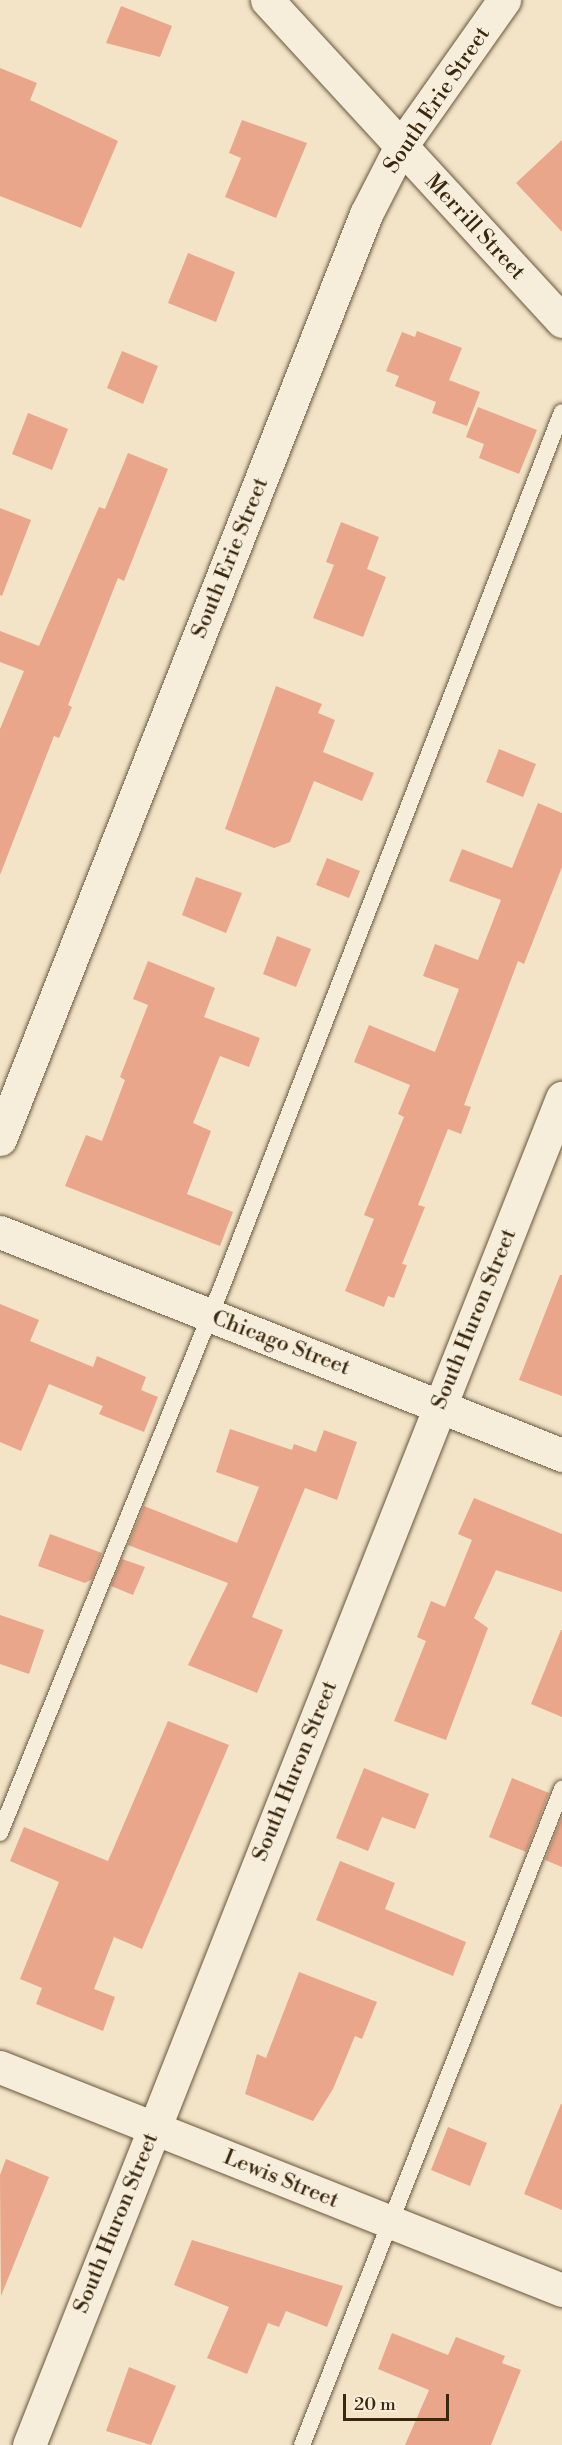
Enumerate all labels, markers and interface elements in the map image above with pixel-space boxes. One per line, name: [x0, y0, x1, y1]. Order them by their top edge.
street label: South Erie Street: [378, 22, 496, 178]
street label: Merrill Street: [419, 169, 531, 285]
street label: South Erie Street: [186, 474, 274, 642]
street label: South Huron Street: [426, 1225, 522, 1413]
street label: Chicago Street: [208, 1305, 354, 1381]
street label: South Huron Street: [247, 1677, 343, 1865]
street label: South Huron Street: [68, 2129, 164, 2317]
street label: Lewis Street: [220, 2144, 342, 2214]
scale bar: [346, 2382, 452, 2420]
text: 20 m: [354, 2393, 396, 2416]

